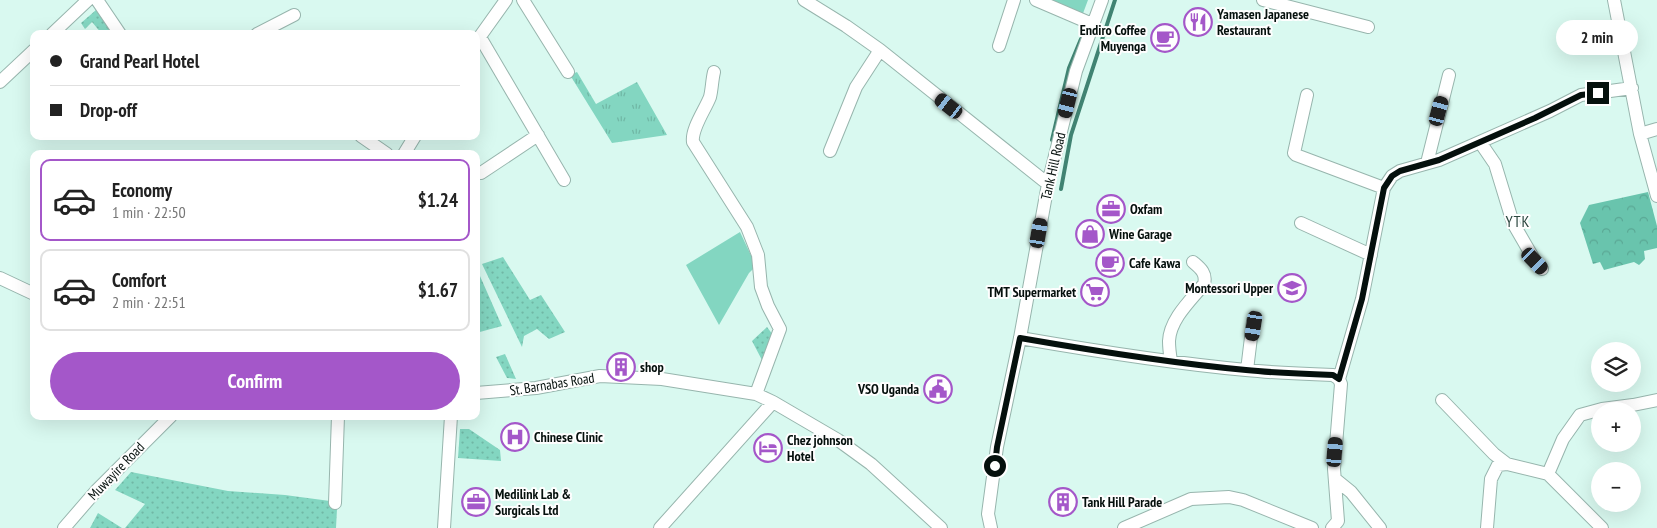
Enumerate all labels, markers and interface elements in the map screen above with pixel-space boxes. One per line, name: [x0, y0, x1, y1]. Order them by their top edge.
place label: Yamasen Japanese Restaurant: [1216, 5, 1309, 39]
restaurant icon: Yamasen Japanese Restaurant: [1183, 7, 1213, 37]
place label: Endiro Coffee Muyenga: [1080, 21, 1146, 55]
callout: 2 min: [1557, 21, 1639, 56]
cafe icon: Endiro Coffee Muyenga: [1150, 23, 1180, 53]
text: 2 min: [1581, 27, 1613, 47]
text: Grand Pearl Hotel: [80, 49, 199, 73]
route end: [1587, 82, 1609, 104]
car: [1057, 87, 1078, 119]
car: [932, 91, 965, 121]
car: [1427, 95, 1450, 127]
text: Drop-off: [80, 98, 137, 122]
street label: Tank Hill Road: [1036, 130, 1070, 202]
icon: car: [52, 178, 97, 223]
text: Economy: [112, 178, 172, 202]
text: $1.24: [418, 188, 458, 212]
office icon: Oxfam: [1096, 194, 1126, 224]
place label: Oxfam: [1130, 200, 1162, 218]
text: 1 min · 22:50: [112, 202, 186, 222]
district label: YTK: [1505, 211, 1531, 231]
car: [1029, 217, 1048, 249]
shop icon: Wine Garage: [1075, 219, 1105, 249]
place label: Wine Garage: [1108, 225, 1172, 243]
car: [1519, 245, 1550, 277]
cafe icon: Cafe Kawa: [1095, 248, 1125, 278]
place label: Cafe Kawa: [1129, 254, 1181, 272]
icon: car: [52, 268, 97, 313]
text: Comfort: [112, 268, 166, 292]
school or university icon: Montessori Upper: [1277, 273, 1307, 303]
supermarket icon: TMT Supermarket: [1080, 277, 1110, 307]
text: $1.67: [418, 278, 458, 302]
place label: Montessori Upper: [1185, 279, 1274, 297]
place label: TMT Supermarket: [987, 283, 1076, 301]
text: 2 min · 22:51: [112, 292, 186, 312]
car: [1244, 310, 1263, 342]
map controls: [1591, 342, 1641, 512]
button: layers: [1591, 342, 1641, 392]
button: Confirm: [50, 352, 460, 410]
building icon: shop: [606, 352, 636, 382]
place label: shop: [640, 358, 664, 376]
street label: St. Barnabas Road: [508, 368, 596, 400]
public building icon: VSO Uganda: [923, 374, 953, 404]
place label: VSO Uganda: [857, 380, 919, 398]
button: +: [1591, 402, 1641, 452]
hospital icon: Chinese Clinic: [500, 422, 530, 452]
place label: Chinese Clinic: [534, 428, 603, 446]
place label: Chez johnson Hotel: [787, 431, 853, 465]
hotel icon: Chez johnson Hotel: [753, 433, 783, 463]
car: [1326, 436, 1343, 468]
street label: Muwayire Road: [84, 438, 148, 504]
route start: [984, 455, 1006, 477]
button: −: [1591, 462, 1641, 512]
place label: Medilink Lab & Surgicals Ltd: [495, 485, 571, 519]
office icon: Medilink Lab & Surgicals Ltd: [461, 487, 491, 517]
building icon: Tank Hill Parade: [1048, 487, 1078, 517]
place label: Tank Hill Parade: [1082, 493, 1162, 511]

